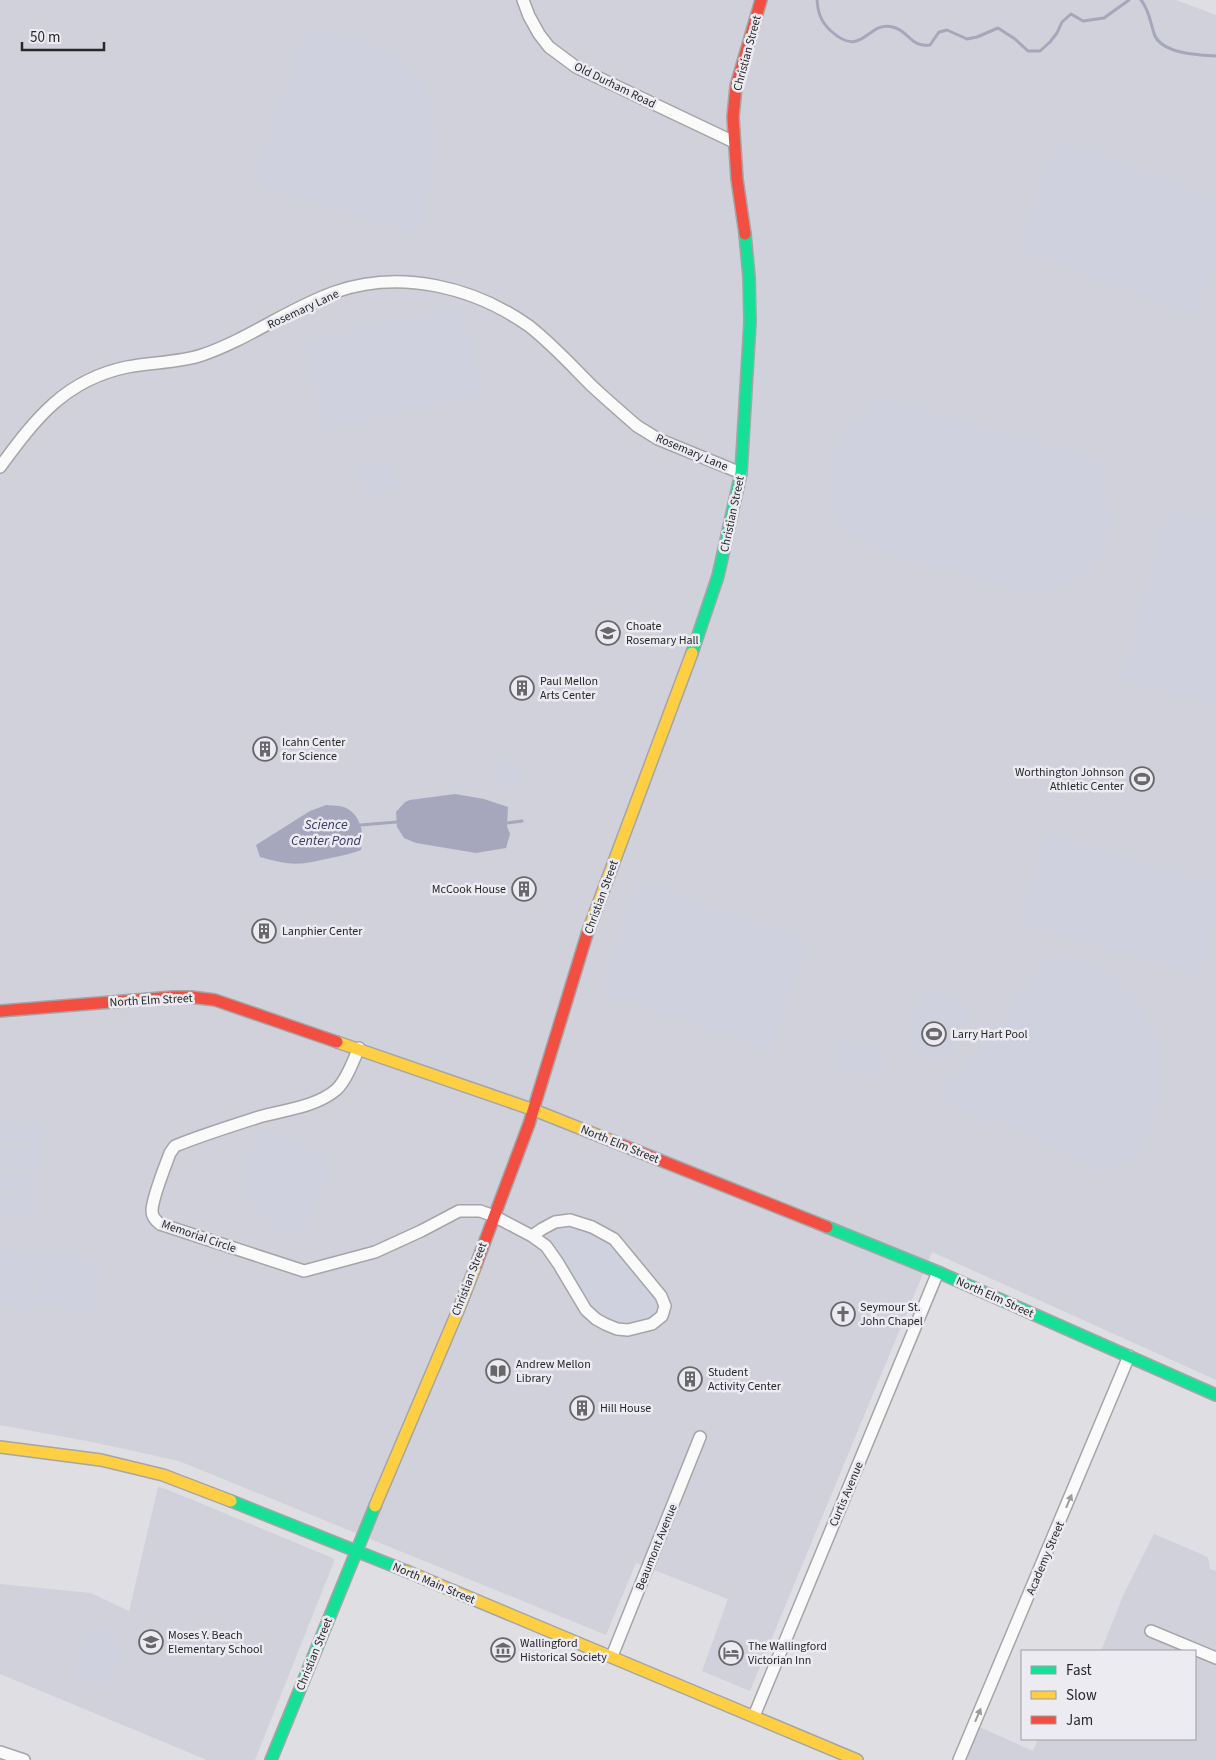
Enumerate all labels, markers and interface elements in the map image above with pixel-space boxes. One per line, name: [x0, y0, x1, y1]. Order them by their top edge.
street label: Christian Street: [729, 14, 766, 93]
scale bar: [22, 20, 105, 52]
text: 50 m: [30, 27, 60, 48]
street label: Old Durham Road: [571, 58, 658, 113]
street label: Rosemary Lane: [265, 285, 342, 333]
street label: Rosemary Lane: [653, 430, 731, 475]
street label: Christian Street: [716, 474, 749, 554]
place label: Choate Rosemary Hall: [626, 618, 699, 649]
school or university icon: Choate Rosemary Hall: [595, 620, 621, 646]
place label: Paul Mellon Arts Center: [540, 673, 598, 704]
building icon: Paul Mellon Arts Center: [509, 675, 535, 701]
place label: Icahn Center for Science: [282, 734, 346, 765]
building icon: Icahn Center for Science: [252, 736, 278, 762]
place label: Worthington Johnson Athletic Center: [1015, 764, 1125, 795]
sports icon: Worthington Johnson Athletic Center: [1129, 766, 1155, 792]
water label: Science Center Pond: [291, 815, 361, 851]
street label: Christian Street: [580, 858, 623, 936]
building icon: McCook House: [511, 876, 537, 902]
place label: McCook House: [432, 881, 506, 898]
building icon: Lanphier Center: [251, 918, 277, 944]
place label: Lanphier Center: [282, 923, 363, 940]
street label: North Elm Street: [109, 990, 193, 1011]
sports icon: Larry Hart Pool: [921, 1021, 947, 1047]
place label: Larry Hart Pool: [952, 1026, 1028, 1043]
street label: North Elm Street: [578, 1121, 662, 1168]
street label: Memorial Circle: [159, 1216, 239, 1257]
street label: Christian Street: [448, 1240, 491, 1318]
street label: North Elm Street: [953, 1273, 1036, 1322]
place label: Seymour St. John Chapel: [860, 1299, 923, 1330]
church icon: Seymour St. John Chapel: [830, 1301, 856, 1327]
place label: Andrew Mellon Library: [516, 1356, 591, 1387]
library icon: Andrew Mellon Library: [485, 1358, 511, 1384]
place label: Student Activity Center: [708, 1364, 782, 1395]
building icon: Student Activity Center: [677, 1366, 703, 1392]
building icon: Hill House: [569, 1395, 595, 1421]
place label: Hill House: [600, 1400, 651, 1417]
street label: Curtis Avenue: [825, 1459, 868, 1529]
one-way arrow: [1065, 1494, 1073, 1508]
street label: Beaumont Avenue: [631, 1501, 682, 1593]
street label: Academy Street: [1022, 1519, 1069, 1598]
street label: North Main Street: [390, 1558, 478, 1609]
street label: Christian Street: [292, 1615, 337, 1693]
place label: Moses Y. Beach Elementary School: [168, 1627, 263, 1658]
school or university icon: Moses Y. Beach Elementary School: [138, 1629, 164, 1655]
place label: Wallingford Historical Society: [520, 1635, 607, 1666]
museum icon: Wallingford Historical Society: [490, 1637, 516, 1663]
place label: The Wallingford Victorian Inn: [748, 1638, 827, 1669]
hotel icon: The Wallingford Victorian Inn: [718, 1640, 744, 1666]
legend: [1021, 1650, 1196, 1740]
text: Fast: [1066, 1660, 1092, 1681]
text: Slow: [1066, 1685, 1097, 1706]
one-way arrow: [974, 1708, 982, 1722]
text: Jam: [1066, 1710, 1093, 1731]

